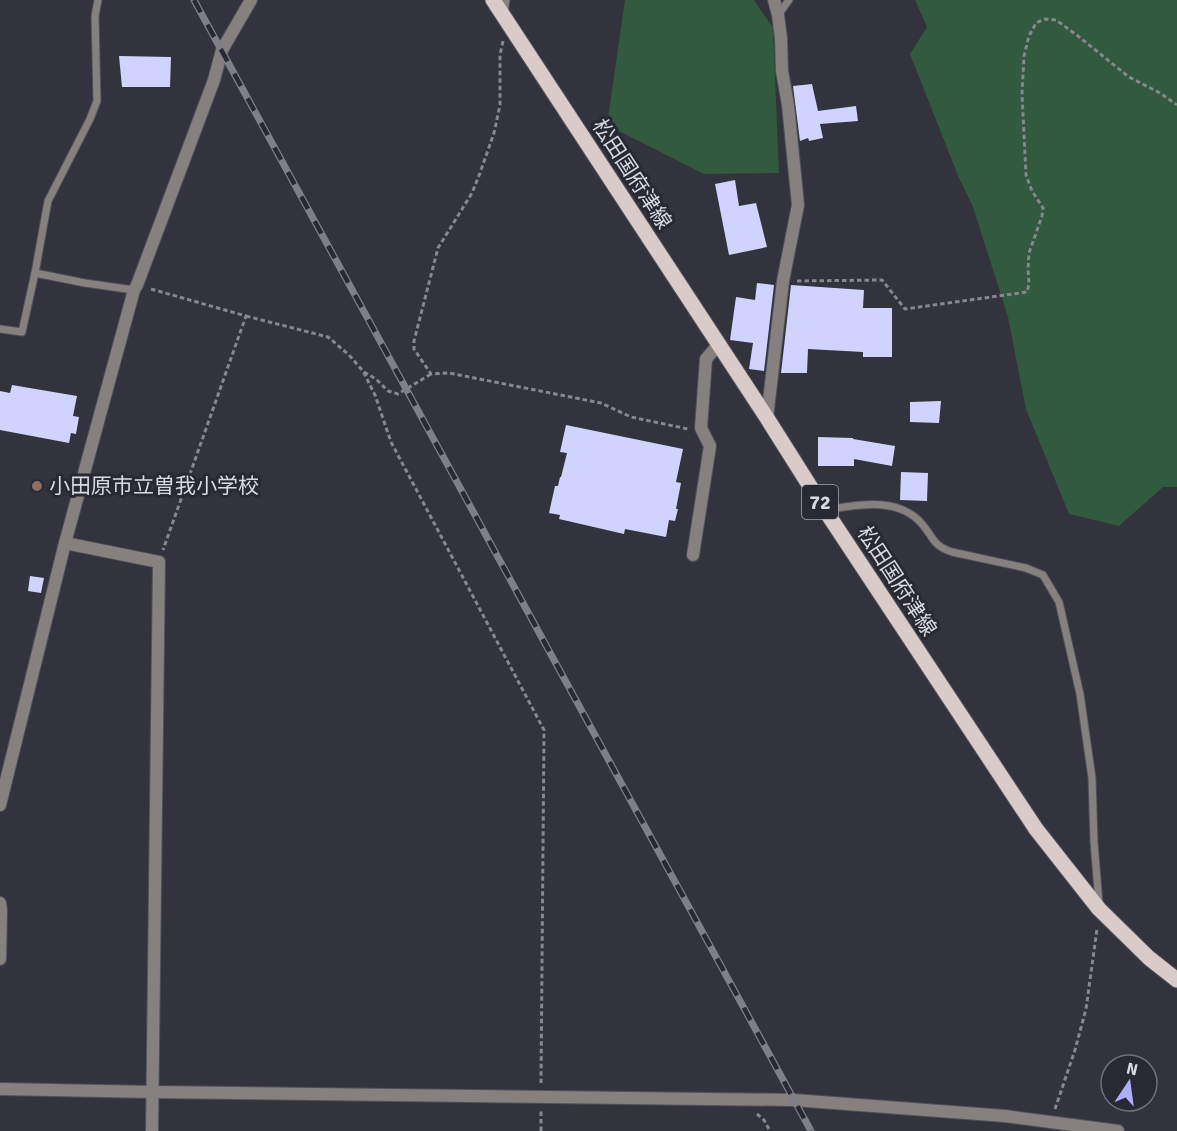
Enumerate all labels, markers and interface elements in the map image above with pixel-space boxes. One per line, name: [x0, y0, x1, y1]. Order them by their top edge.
street label: 松田国府津線: [587, 114, 677, 234]
place label: 小田原市立曽我小学校: [49, 473, 259, 499]
marker: 小田原市立曽我小学校: [30, 479, 44, 493]
road number: 72: [802, 485, 838, 519]
street label: 松田国府津線: [852, 521, 942, 641]
north arrow: [1099, 1053, 1159, 1113]
text: N: [1124, 1058, 1140, 1080]

